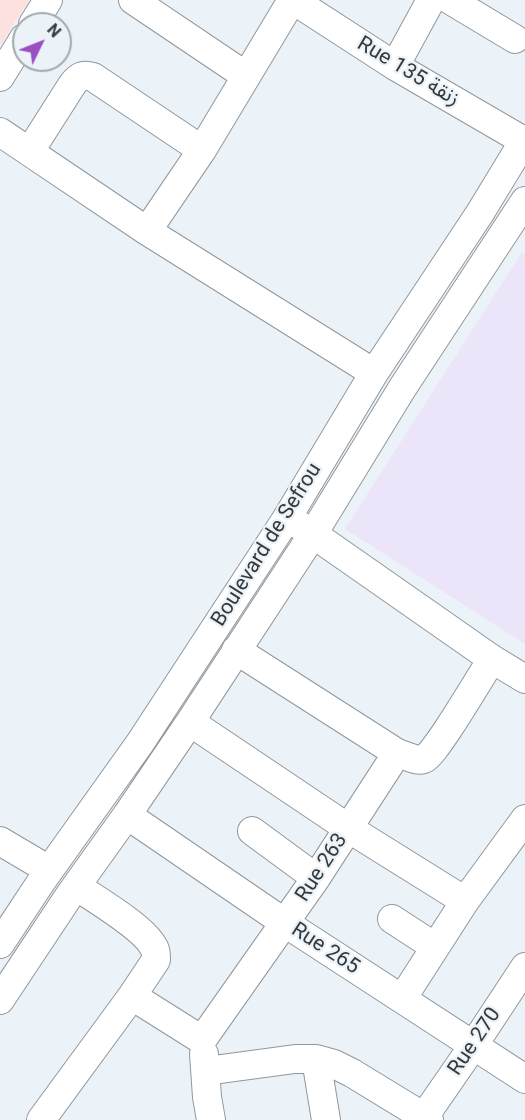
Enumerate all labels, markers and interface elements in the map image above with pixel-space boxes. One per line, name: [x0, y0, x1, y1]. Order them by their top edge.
north arrow: [12, 12, 72, 72]
text: N: [43, 20, 65, 41]
street label: Rue 135 زنقة: [352, 32, 464, 112]
street label: Boulevard de Sefrou: [207, 459, 327, 631]
street label: Rue 263: [291, 829, 353, 907]
street label: Rue 265: [286, 918, 364, 980]
street label: Rue 270: [443, 1003, 507, 1081]

